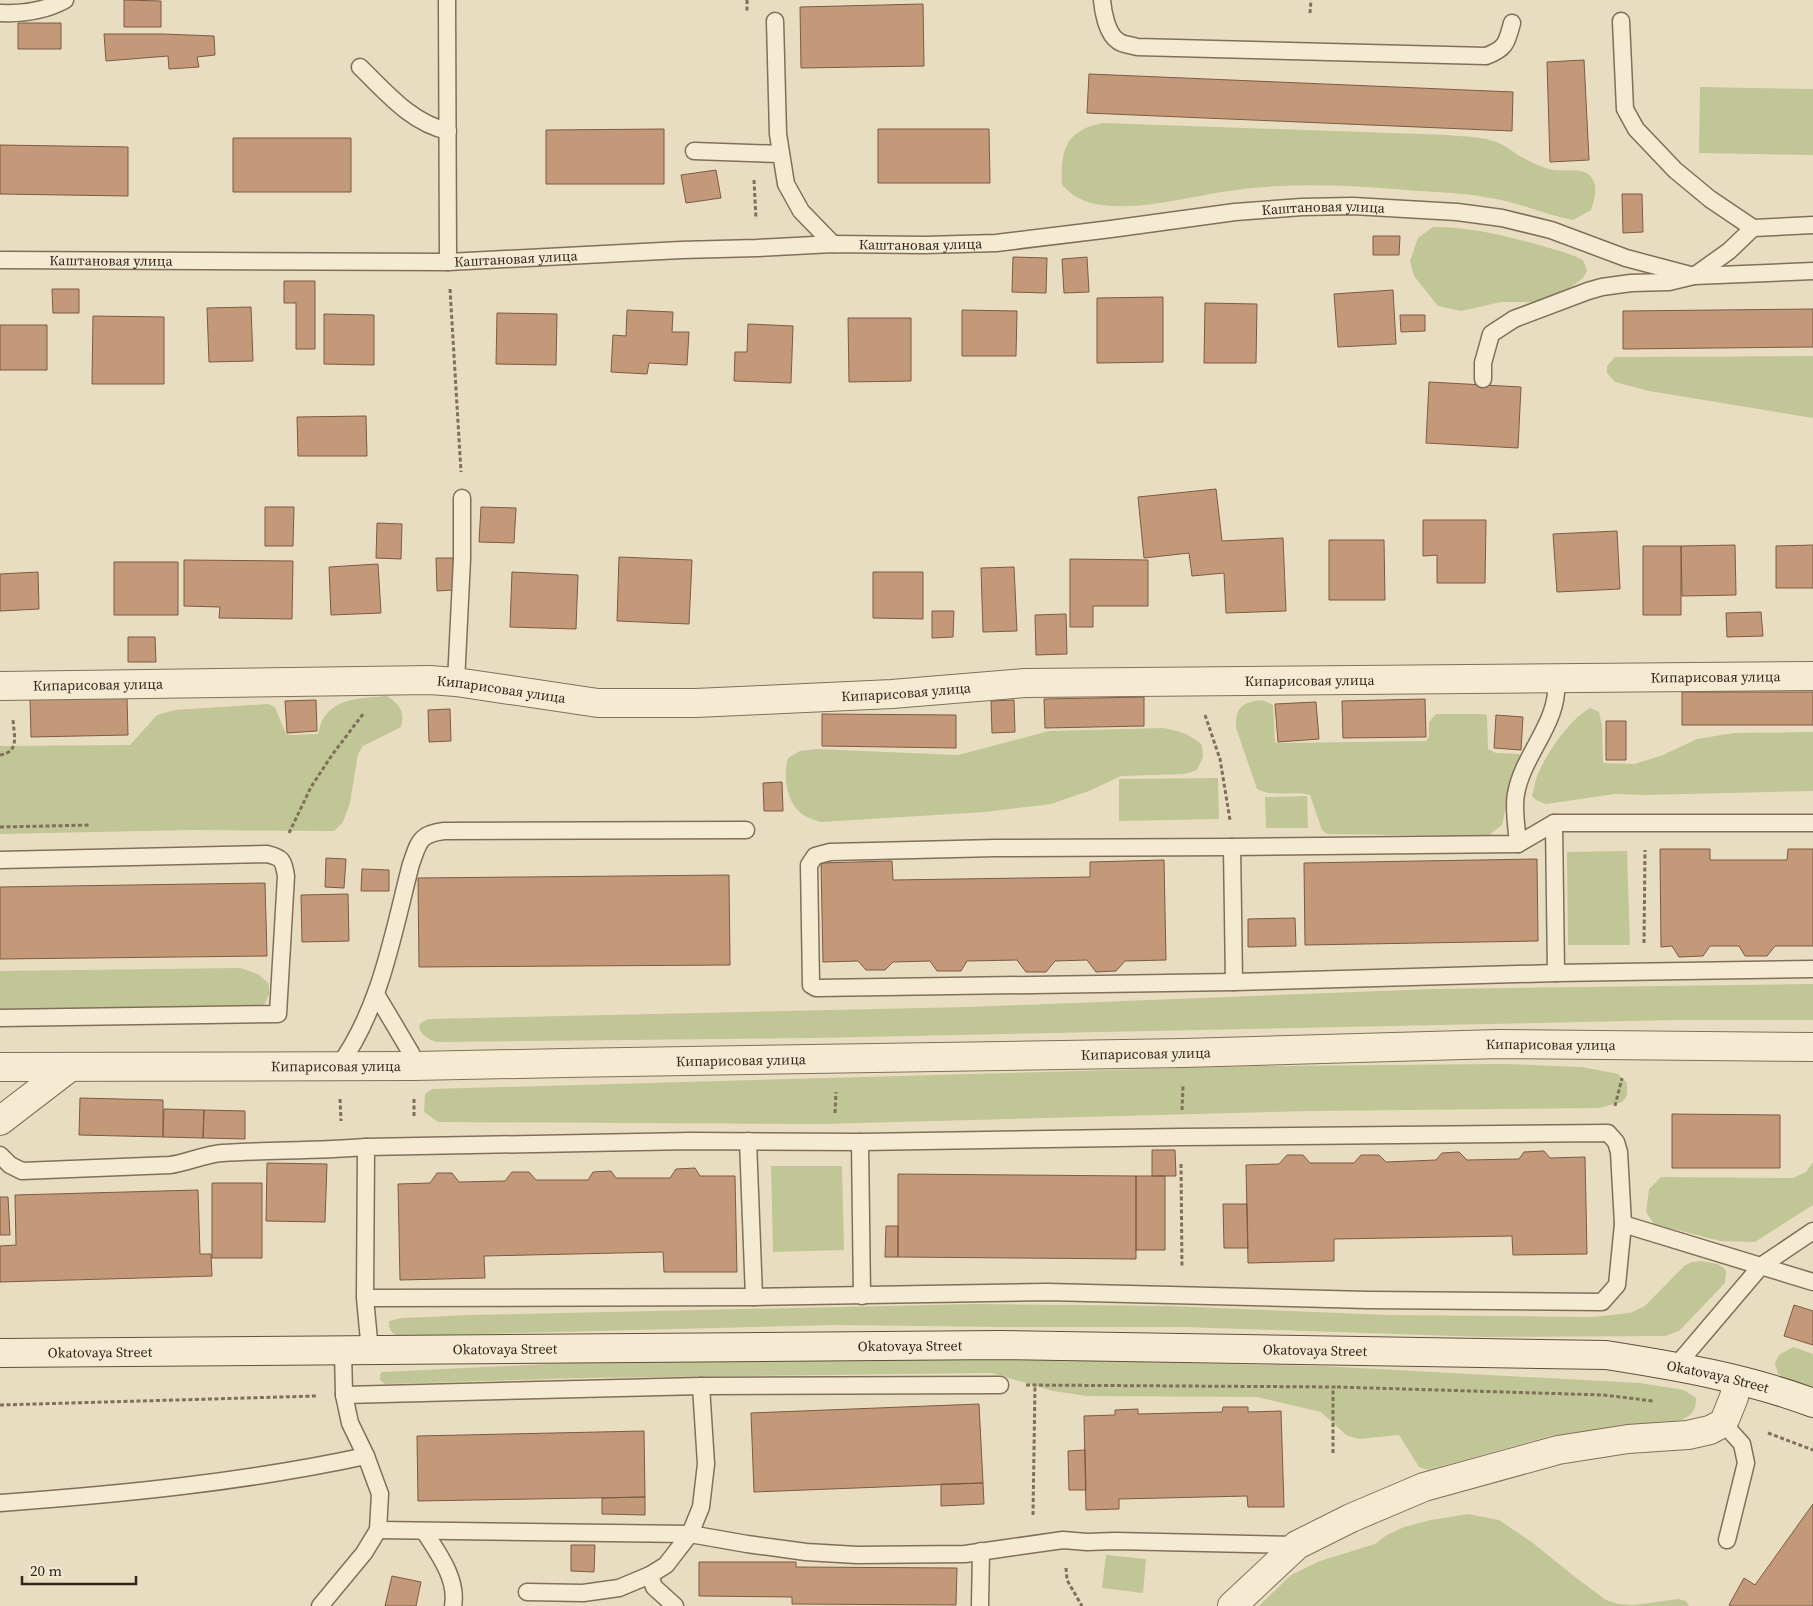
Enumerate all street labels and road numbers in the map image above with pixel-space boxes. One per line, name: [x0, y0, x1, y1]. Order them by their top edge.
street label: Каштановая улица: [1261, 196, 1386, 220]
street label: Каштановая улица: [859, 233, 983, 255]
street label: Каштановая улица: [454, 245, 579, 272]
street label: Каштановая улица: [49, 250, 174, 271]
street label: Кипарисовая улица: [1651, 666, 1782, 687]
street label: Кипарисовая улица: [1245, 670, 1376, 691]
street label: Кипарисовая улица: [436, 671, 568, 708]
street label: Кипарисовая улица: [33, 674, 164, 696]
street label: Кипарисовая улица: [841, 677, 973, 706]
street label: Кипарисовая улица: [1486, 1034, 1617, 1055]
street label: Кипарисовая улица: [1081, 1042, 1212, 1065]
street label: Кипарисовая улица: [676, 1049, 807, 1071]
street label: Кипарисовая улица: [271, 1056, 402, 1076]
street label: Okatovaya Street: [858, 1335, 963, 1356]
street label: Okatovaya Street: [453, 1339, 558, 1359]
street label: Okatovaya Street: [1263, 1339, 1368, 1361]
street label: Okatovaya Street: [48, 1342, 153, 1363]
street label: Okatovaya Street: [1665, 1355, 1772, 1398]

